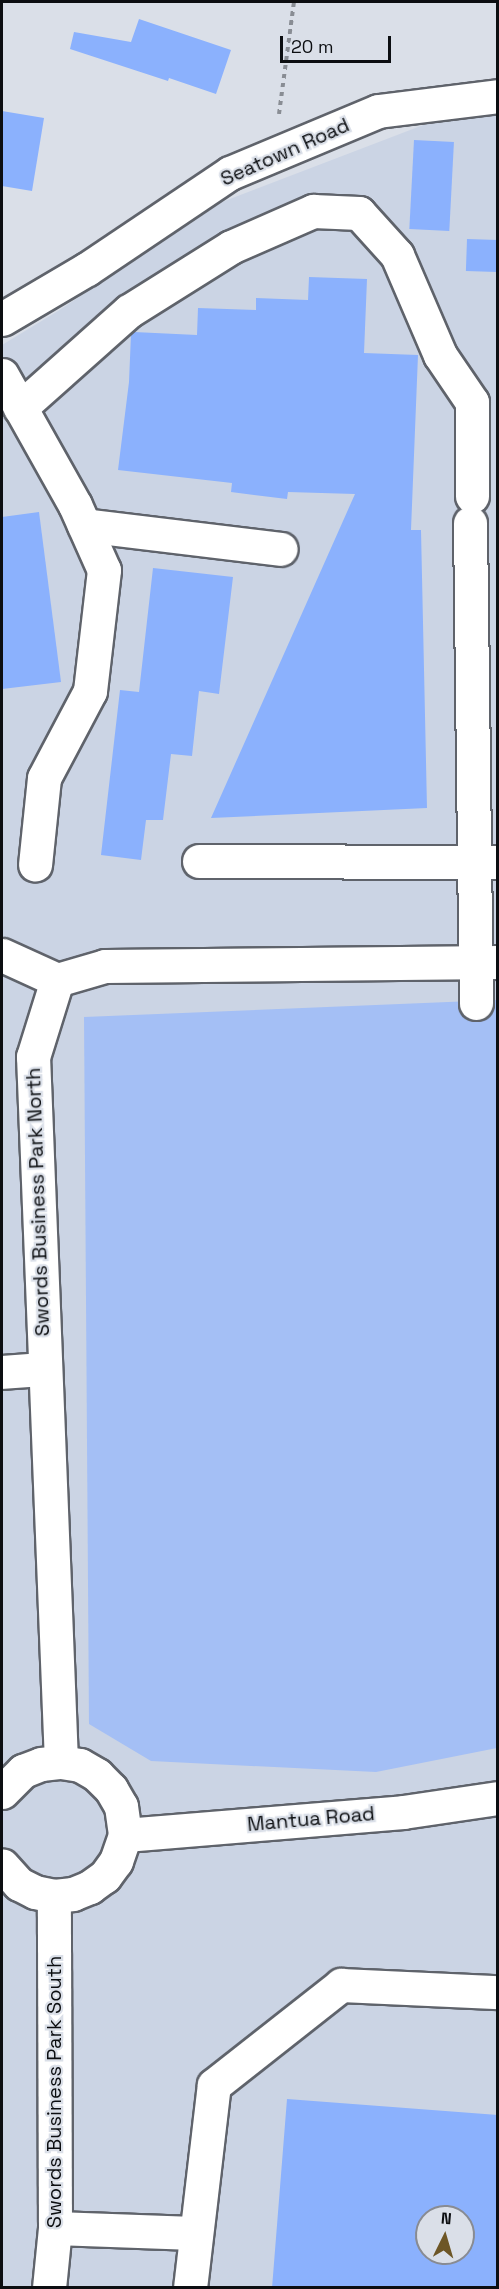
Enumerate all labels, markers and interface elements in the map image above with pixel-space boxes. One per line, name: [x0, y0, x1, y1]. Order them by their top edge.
scale bar: [283, 24, 394, 62]
text: 20 m: [291, 35, 334, 58]
street label: Seatown Road: [217, 113, 353, 191]
street label: Swords Business Park North: [21, 1067, 55, 1337]
street label: Mantua Road: [246, 1801, 376, 1837]
street label: Swords Business Park South: [42, 1956, 66, 2228]
north arrow: [415, 2205, 475, 2265]
text: N: [440, 2208, 453, 2229]

